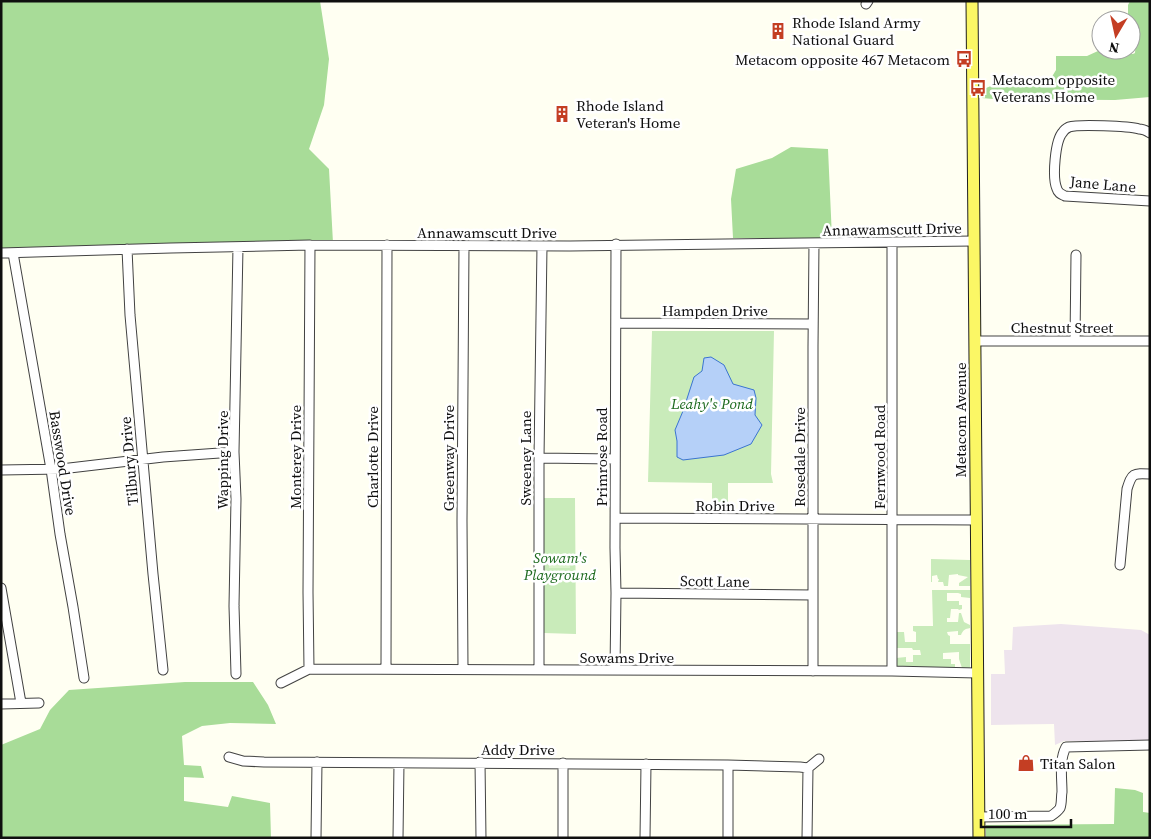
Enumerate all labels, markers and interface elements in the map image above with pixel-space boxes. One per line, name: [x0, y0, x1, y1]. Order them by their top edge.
north arrow: [1091, 10, 1141, 60]
place label: Rhode Island Army National Guard: [792, 12, 921, 50]
building icon: Rhode Island Army National Guard: [768, 21, 788, 41]
text: N: [1107, 37, 1121, 59]
place label: Metacom opposite 467 Metacom: [735, 49, 950, 70]
bus stop icon: Metacom opposite 467 Metacom: [954, 49, 974, 69]
place label: Metacom opposite Veterans Home: [992, 69, 1115, 107]
bus stop icon: Metacom opposite Veterans Home: [968, 78, 988, 98]
place label: Rhode Island Veteran's Home: [576, 95, 681, 133]
building icon: Rhode Island Veteran's Home: [552, 104, 572, 124]
street label: Jane Lane: [1068, 171, 1137, 197]
street label: Annawamscutt Drive: [822, 217, 962, 241]
street label: Annawamscutt Drive: [417, 222, 557, 243]
street label: Hampden Drive: [662, 300, 768, 321]
street label: Chestnut Street: [1011, 317, 1113, 338]
street label: Metacom Avenue: [950, 362, 971, 478]
park label: Leahy's Pond: [670, 393, 753, 414]
street label: Greenway Drive: [438, 404, 459, 511]
street label: Fernwood Road: [869, 404, 890, 509]
street label: Monterey Drive: [285, 405, 306, 509]
street label: Charlotte Drive: [362, 406, 383, 508]
street label: Primrose Road: [591, 407, 612, 507]
street label: Rosedale Drive: [789, 407, 810, 507]
street label: Basswood Drive: [44, 409, 82, 517]
street label: Wapping Drive: [212, 410, 233, 510]
street label: Sweeney Lane: [515, 410, 536, 505]
street label: Tilbury Drive: [115, 415, 143, 506]
street label: Robin Drive: [695, 495, 775, 516]
park label: Sowam's Playground: [523, 547, 596, 585]
street label: Scott Lane: [680, 570, 750, 592]
street label: Sowams Drive: [580, 647, 675, 668]
street label: Addy Drive: [481, 739, 555, 760]
shop icon: Titan Salon: [1016, 753, 1036, 773]
place label: Titan Salon: [1040, 753, 1116, 774]
scale bar: [981, 796, 1071, 828]
text: 100 m: [988, 803, 1028, 824]

